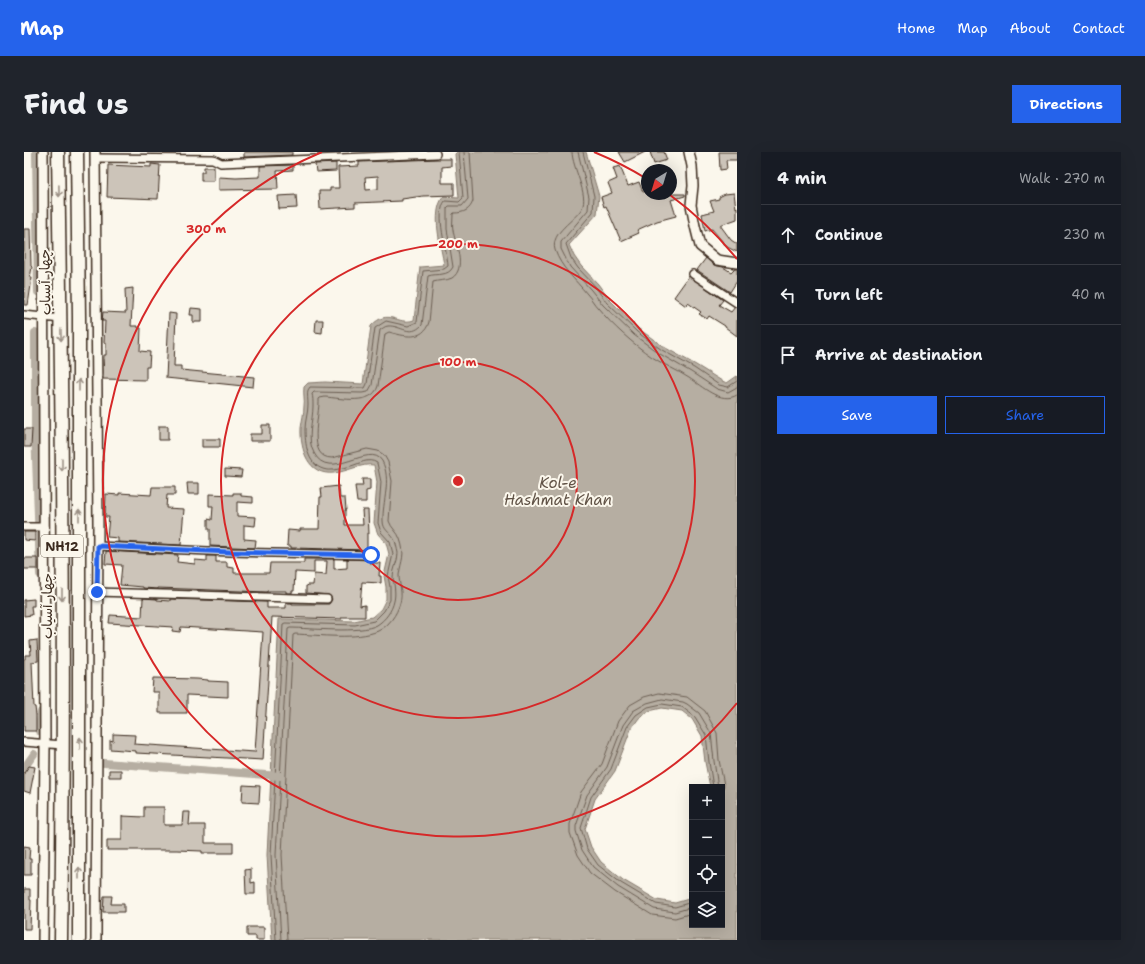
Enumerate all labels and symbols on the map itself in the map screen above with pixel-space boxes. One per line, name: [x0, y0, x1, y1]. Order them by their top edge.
north arrow: [641, 164, 677, 200]
one-way arrow: [55, 184, 63, 197]
text: 300 m: [186, 221, 226, 237]
text: 200 m: [438, 236, 478, 252]
street label: چهار آسیاب: [35, 249, 56, 315]
one-way arrow: [57, 328, 65, 341]
text: 100 m: [440, 354, 477, 370]
one-way arrow: [75, 379, 83, 392]
one-way arrow: [58, 458, 66, 471]
water label: Kol-e Hashmat Khan: [504, 473, 612, 510]
centre of rings: [451, 474, 465, 488]
one-way arrow: [76, 509, 83, 522]
road number: NH12: [41, 535, 83, 557]
route start: [362, 546, 380, 564]
street label: چهار آسیاب: [38, 573, 57, 639]
route end: [88, 583, 106, 601]
one-way arrow: [58, 588, 66, 601]
one-way arrow: [76, 737, 84, 750]
one-way arrow: [75, 867, 83, 880]

